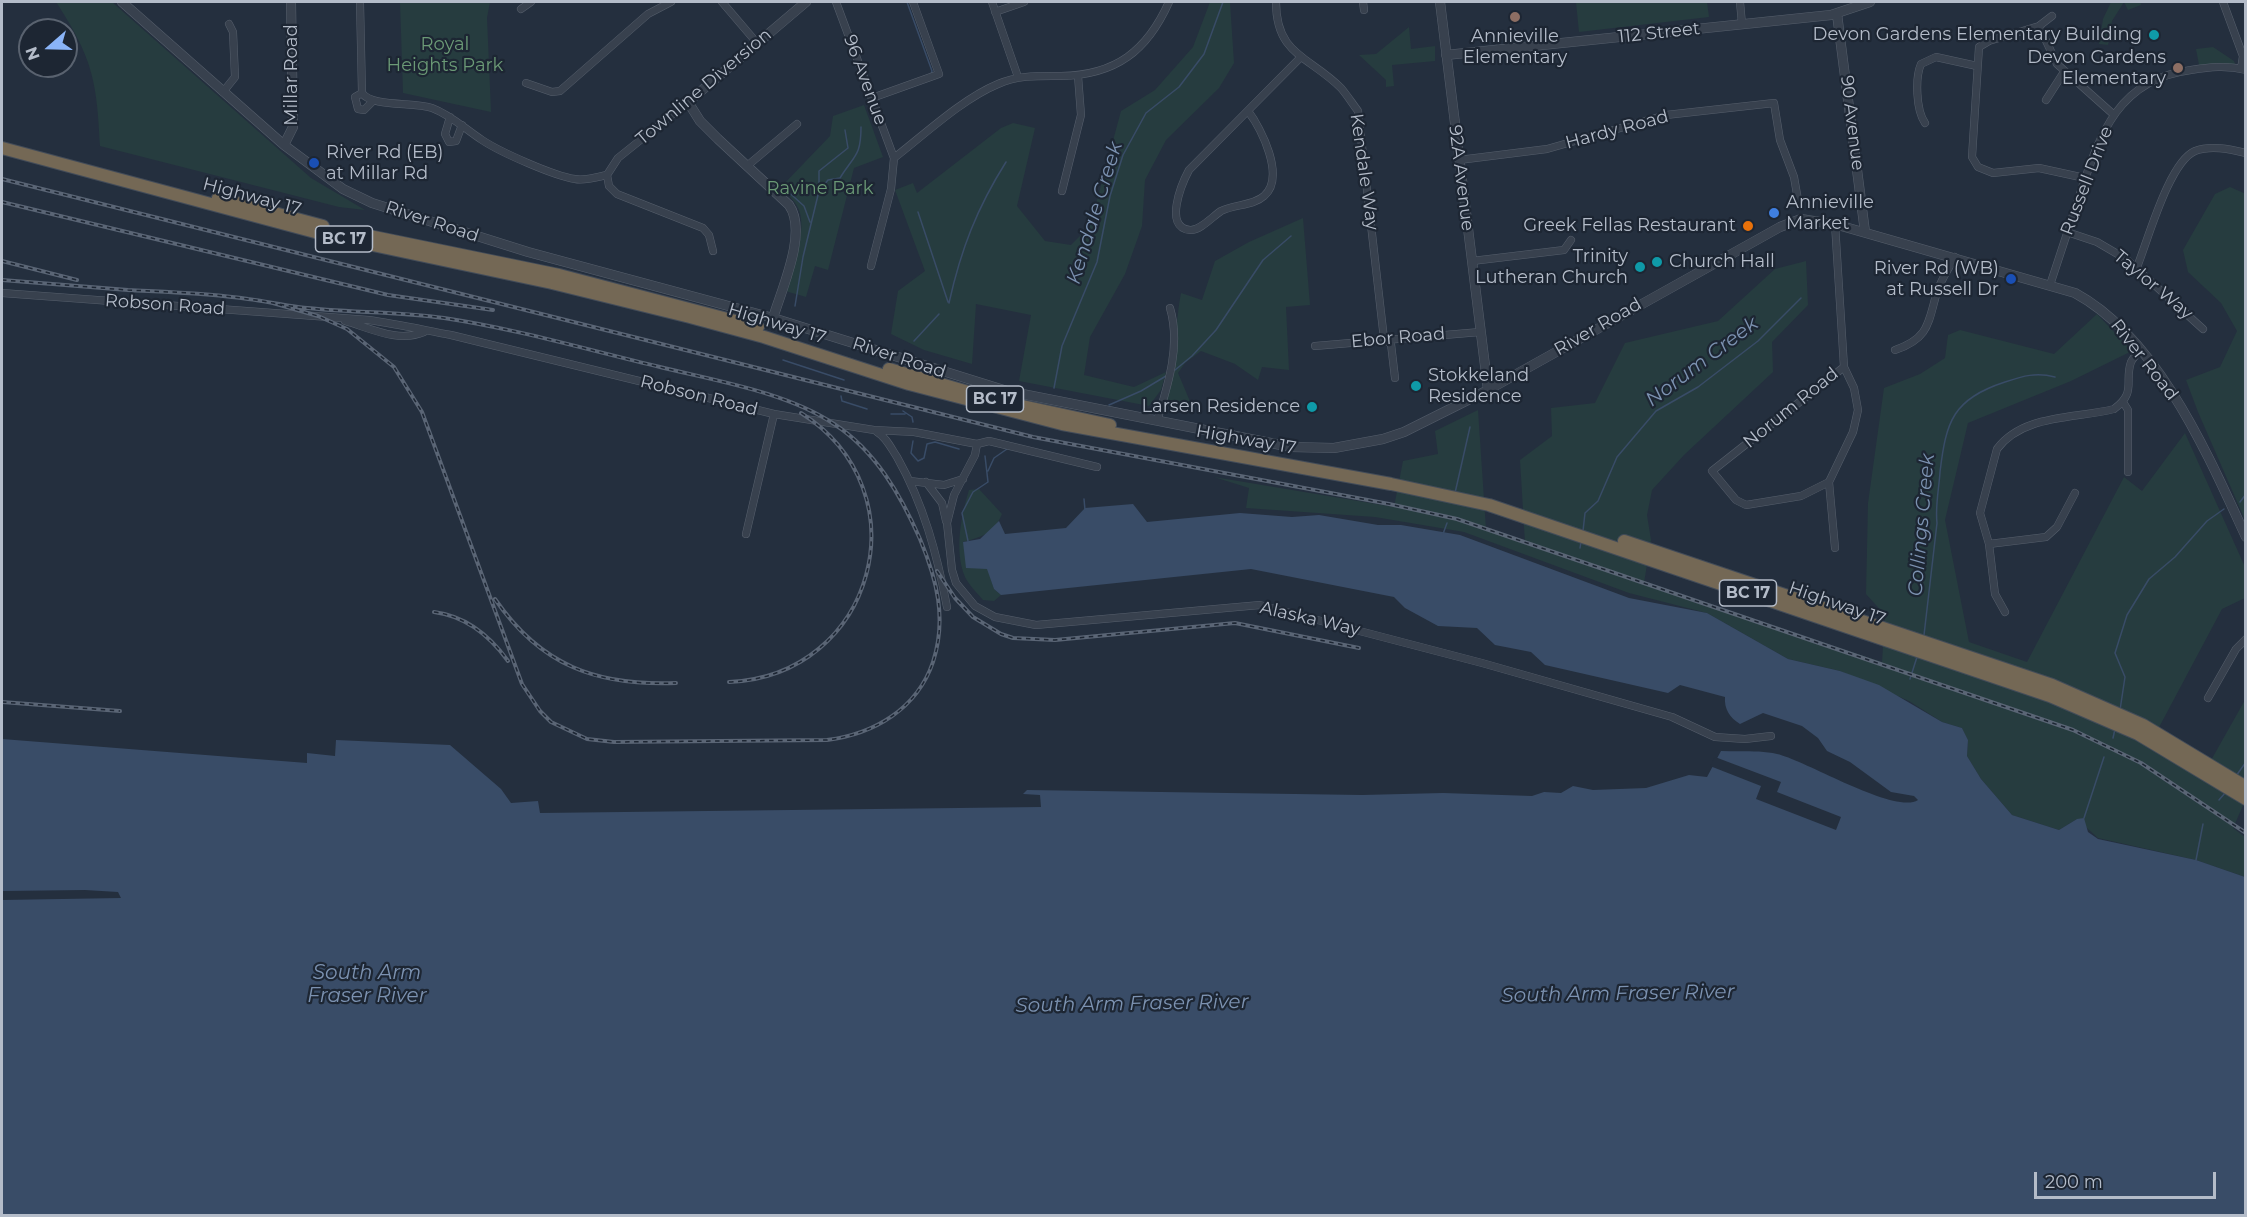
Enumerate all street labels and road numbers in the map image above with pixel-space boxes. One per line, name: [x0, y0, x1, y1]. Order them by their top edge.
street label: 112 Street: [1617, 18, 1701, 48]
street label: Millar Road: [281, 24, 303, 126]
street label: Townline Diversion: [632, 24, 776, 150]
street label: 96 Avenue: [839, 32, 891, 128]
street label: 90 Avenue: [1835, 74, 1869, 172]
street label: Hardy Road: [1563, 106, 1671, 154]
street label: Kendale Way: [1345, 112, 1383, 232]
street label: Russell Drive: [2056, 123, 2118, 239]
street label: 92A Avenue: [1444, 124, 1478, 232]
street label: Highway 17: [200, 173, 304, 221]
street label: River Road: [382, 197, 482, 247]
road number: BC 17: [316, 226, 372, 252]
street label: Taylor Way: [2109, 246, 2197, 324]
street label: Robson Road: [104, 290, 226, 320]
street label: River Road: [1551, 293, 1645, 361]
street label: Highway 17: [725, 299, 829, 349]
street label: River Road: [2106, 315, 2182, 405]
street label: Ebor Road: [1350, 323, 1446, 353]
street label: River Road: [849, 333, 949, 383]
street label: Norum Road: [1739, 363, 1843, 453]
street label: Robson Road: [638, 371, 760, 421]
road number: BC 17: [966, 386, 1024, 412]
street label: Highway 17: [1194, 421, 1298, 459]
street label: Highway 17: [1786, 577, 1888, 631]
road number: BC 17: [1720, 580, 1776, 606]
street label: Alaska Way: [1258, 597, 1362, 641]

